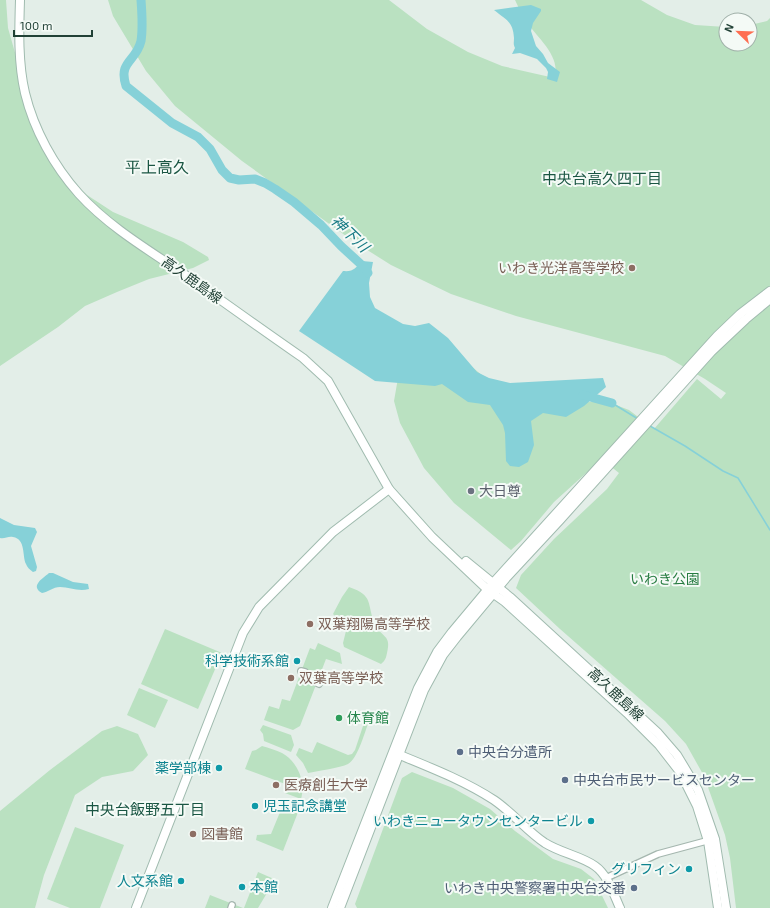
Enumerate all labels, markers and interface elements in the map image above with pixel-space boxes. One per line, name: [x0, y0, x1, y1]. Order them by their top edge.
scale bar: [14, 12, 92, 38]
north arrow: [718, 12, 758, 52]
text: 100 m: [20, 18, 52, 32]
text: N: [721, 22, 736, 34]
district label: 平上高久: [125, 157, 189, 176]
district label: 中央台高久四丁目: [542, 169, 662, 187]
water label: 神下川: [328, 211, 375, 257]
street label: 高久鹿島線: [159, 253, 226, 307]
place label: いわき光洋高等学校: [498, 259, 624, 276]
marker: いわき光洋高等学校: [627, 263, 637, 273]
place label: 大日尊: [479, 482, 521, 499]
marker: 大日尊: [466, 486, 476, 496]
park label: いわき公園: [630, 570, 700, 587]
place label: 双葉翔陽高等学校: [318, 615, 430, 632]
marker: 双葉翔陽高等学校: [305, 619, 315, 629]
place label: 科学技術系館: [205, 652, 289, 669]
marker: 科学技術系館: [292, 656, 302, 666]
street label: 高久鹿島線: [585, 664, 648, 724]
place label: 双葉高等学校: [299, 669, 383, 686]
marker: 双葉高等学校: [286, 673, 296, 683]
place label: 体育館: [347, 709, 389, 726]
marker: 体育館: [334, 713, 344, 723]
place label: 中央台分遣所: [468, 743, 552, 760]
marker: 中央台分遣所: [455, 747, 465, 757]
place label: 薬学部棟: [155, 759, 211, 776]
marker: 薬学部棟: [214, 763, 224, 773]
place label: 中央台市民サービスセンター: [573, 771, 755, 788]
marker: 中央台市民サービスセンター: [560, 775, 570, 785]
place label: 医療創生大学: [284, 776, 368, 793]
marker: 医療創生大学: [271, 780, 281, 790]
place label: 児玉記念講堂: [263, 797, 347, 814]
district label: 中央台飯野五丁目: [85, 800, 205, 818]
marker: 児玉記念講堂: [250, 801, 260, 811]
place label: いわきニュータウンセンタービル: [373, 812, 583, 829]
marker: いわきニュータウンセンタービル: [586, 816, 596, 826]
place label: 図書館: [201, 825, 243, 842]
marker: 図書館: [188, 829, 198, 839]
place label: グリフィン: [611, 860, 681, 877]
marker: グリフィン: [684, 864, 694, 874]
place label: 人文系館: [117, 872, 173, 889]
marker: 人文系館: [176, 876, 186, 886]
place label: 本館: [250, 878, 278, 895]
place label: いわき中央警察署中央台交番: [444, 879, 626, 896]
marker: 本館: [237, 882, 247, 892]
marker: いわき中央警察署中央台交番: [629, 883, 639, 893]

